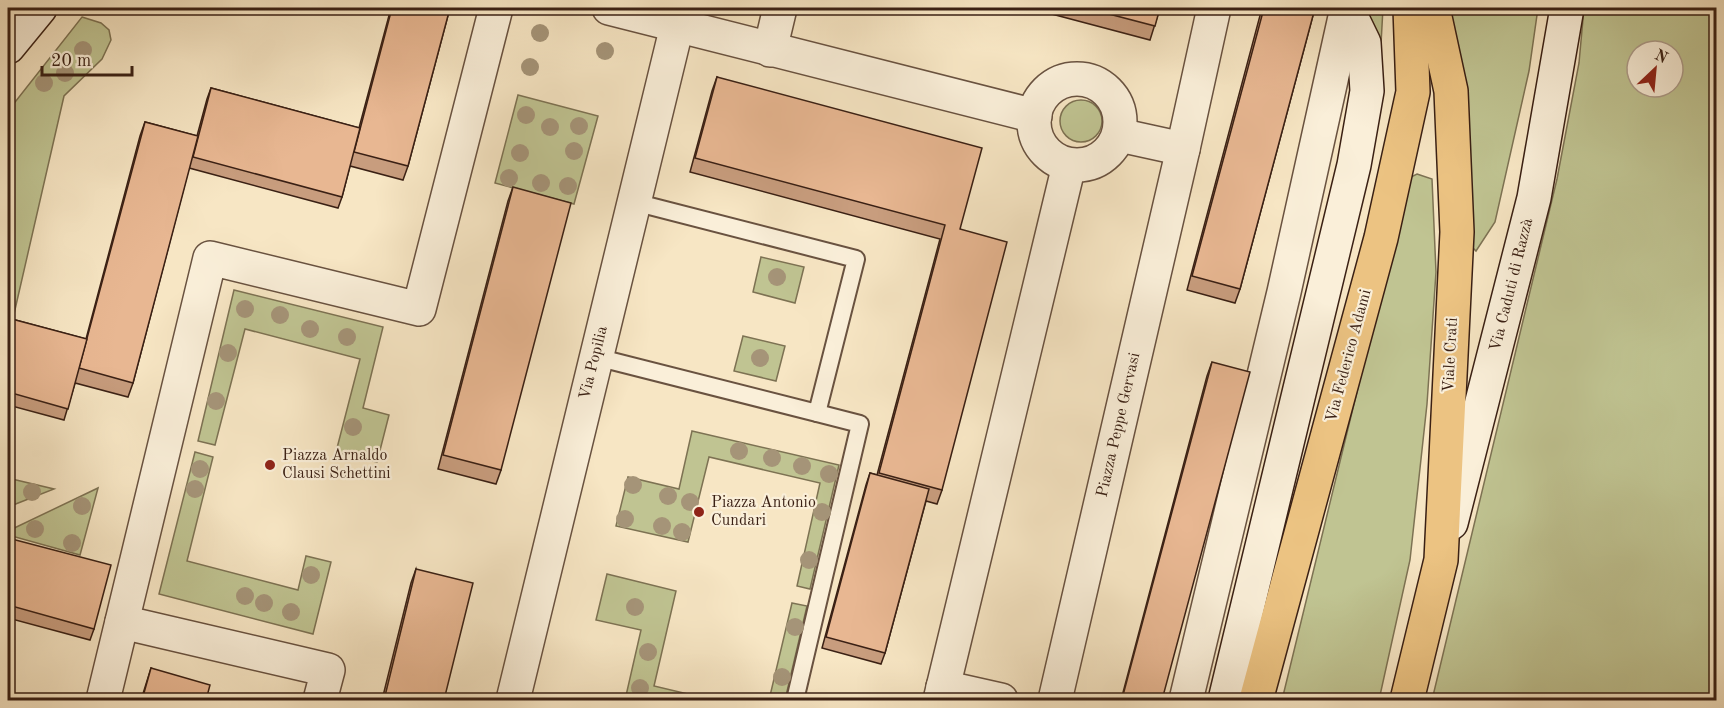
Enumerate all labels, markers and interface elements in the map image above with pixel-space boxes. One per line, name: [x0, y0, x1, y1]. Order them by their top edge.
scale bar: [42, 39, 132, 77]
north arrow: [1625, 39, 1685, 99]
text: N: [1652, 47, 1670, 68]
text: 20 m: [51, 52, 91, 70]
street label: Via Caduti di Razzà: [1488, 217, 1536, 353]
street label: Via Federico Adami: [1324, 288, 1374, 424]
street label: Viale Crati: [1441, 317, 1461, 393]
street label: Via Popilia: [577, 324, 611, 402]
street label: Piazza Peppe Gervasi: [1095, 351, 1143, 499]
place label: Piazza Arnaldo Clausi Schettini: [282, 448, 391, 482]
marker: Piazza Arnaldo Clausi Schettini: [263, 458, 277, 472]
place label: Piazza Antonio Cundari: [711, 495, 816, 529]
marker: Piazza Antonio Cundari: [692, 505, 706, 519]

